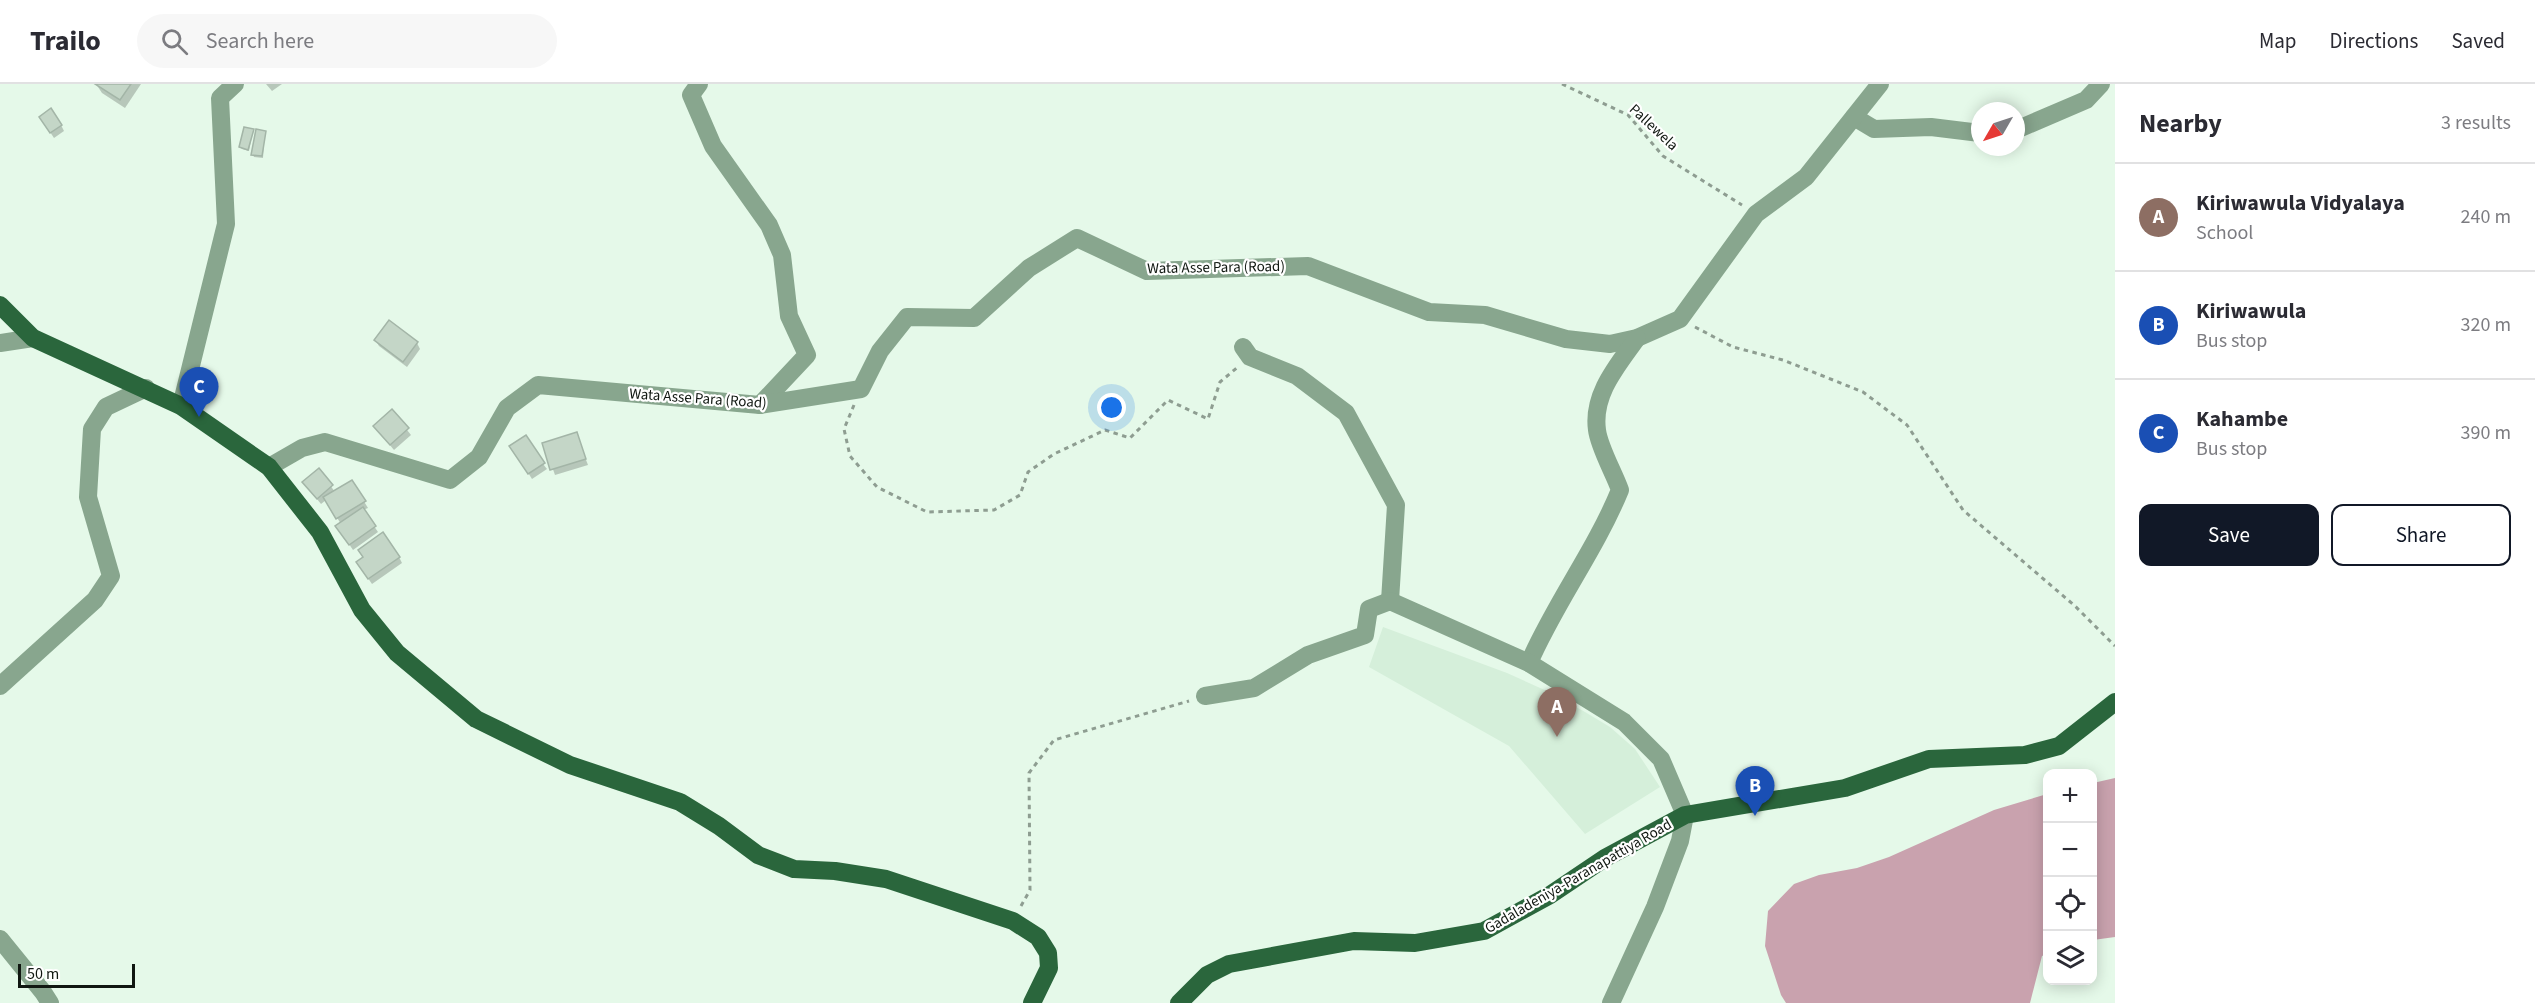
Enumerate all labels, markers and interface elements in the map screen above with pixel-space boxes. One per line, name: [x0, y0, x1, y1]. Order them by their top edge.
search box: [137, 14, 557, 68]
text: Trailo: [30, 21, 101, 61]
icon: search: [158, 25, 191, 58]
text: Search here: [206, 25, 314, 57]
text: Map: [2259, 26, 2297, 56]
text: Directions: [2330, 26, 2418, 56]
text: Saved: [2451, 26, 2505, 56]
street label: Pallewela: [1625, 99, 1683, 156]
north arrow: [1971, 102, 2025, 156]
text: Nearby: [2139, 105, 2222, 142]
text: 3 results: [2441, 109, 2511, 137]
text: Kiriwawula Vidyalaya: [2196, 187, 2405, 219]
text: A: [2153, 203, 2164, 231]
text: 240 m: [2461, 203, 2511, 231]
text: School: [2196, 219, 2253, 247]
street label: Wata Asse Para (Road): [1147, 256, 1285, 279]
text: Kiriwawula: [2196, 295, 2306, 327]
text: B: [2152, 311, 2165, 339]
text: 320 m: [2461, 311, 2511, 339]
text: Bus stop: [2196, 327, 2267, 355]
pin: C: [180, 368, 218, 417]
street label: Wata Asse Para (Road): [628, 383, 767, 414]
your location: [1097, 393, 1126, 422]
text: Kahambe: [2196, 403, 2288, 435]
text: C: [2153, 419, 2164, 447]
text: 390 m: [2461, 419, 2511, 447]
text: Bus stop: [2196, 435, 2267, 463]
button: Save: [2139, 504, 2319, 566]
button: Share: [2331, 504, 2511, 566]
pin: A: [1538, 688, 1576, 737]
pin: B: [1736, 766, 1774, 816]
map controls: [2043, 769, 2097, 985]
button: +: [2043, 769, 2097, 823]
street label: Gadaladeniya-Paranapattiya Road: [1481, 814, 1676, 939]
button: −: [2043, 823, 2097, 877]
button: locate: [2043, 877, 2097, 931]
button: layers: [2043, 931, 2097, 985]
scale bar: [18, 961, 135, 988]
text: 50 m: [27, 963, 59, 985]

